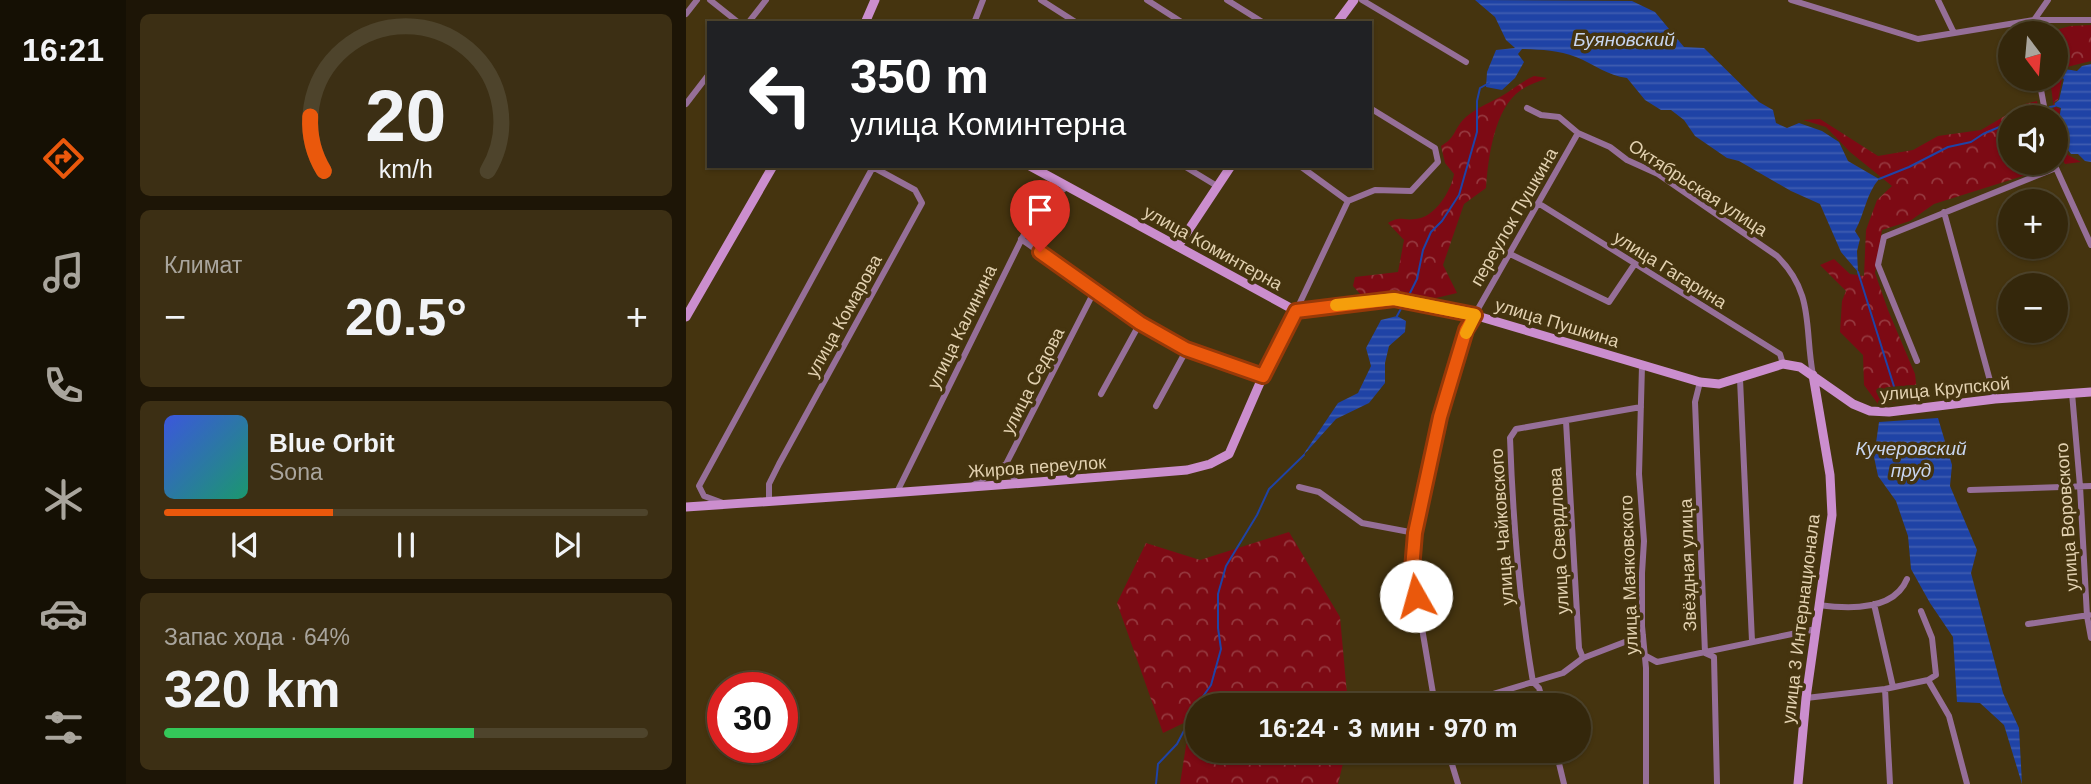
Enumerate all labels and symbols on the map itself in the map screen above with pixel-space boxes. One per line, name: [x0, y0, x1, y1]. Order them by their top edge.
north arrow: [1998, 21, 2068, 91]
water label: Буяновский: [1573, 29, 1675, 50]
street label: Октябрьская улица: [1625, 136, 1772, 241]
street label: переулок Пушкина: [1466, 144, 1562, 290]
pin: [1010, 180, 1070, 252]
street label: улица Коминтерна: [1140, 202, 1287, 295]
street label: улица Гагарина: [1610, 227, 1731, 313]
street label: улица Комарова: [802, 250, 886, 381]
street label: улица Калинина: [923, 261, 1001, 392]
street label: улица Пушкина: [1493, 295, 1622, 352]
street label: улица Седова: [998, 323, 1069, 438]
street label: улица Крупской: [1879, 373, 2011, 405]
water label: Кучеровский пруд: [1855, 438, 1967, 481]
street label: улица Воровского: [2052, 442, 2082, 592]
street label: улица Чайковского: [1487, 448, 1517, 606]
street label: Жиров переулок: [967, 452, 1107, 482]
street label: улица Свердлова: [1545, 466, 1573, 615]
street label: улица Маяковского: [1616, 495, 1642, 655]
street label: Звёздная улица: [1676, 497, 1700, 632]
street label: улица 3 Интернационала: [1778, 512, 1824, 725]
position arrow: [1379, 559, 1453, 633]
speed limit sign: 30: [707, 672, 798, 763]

